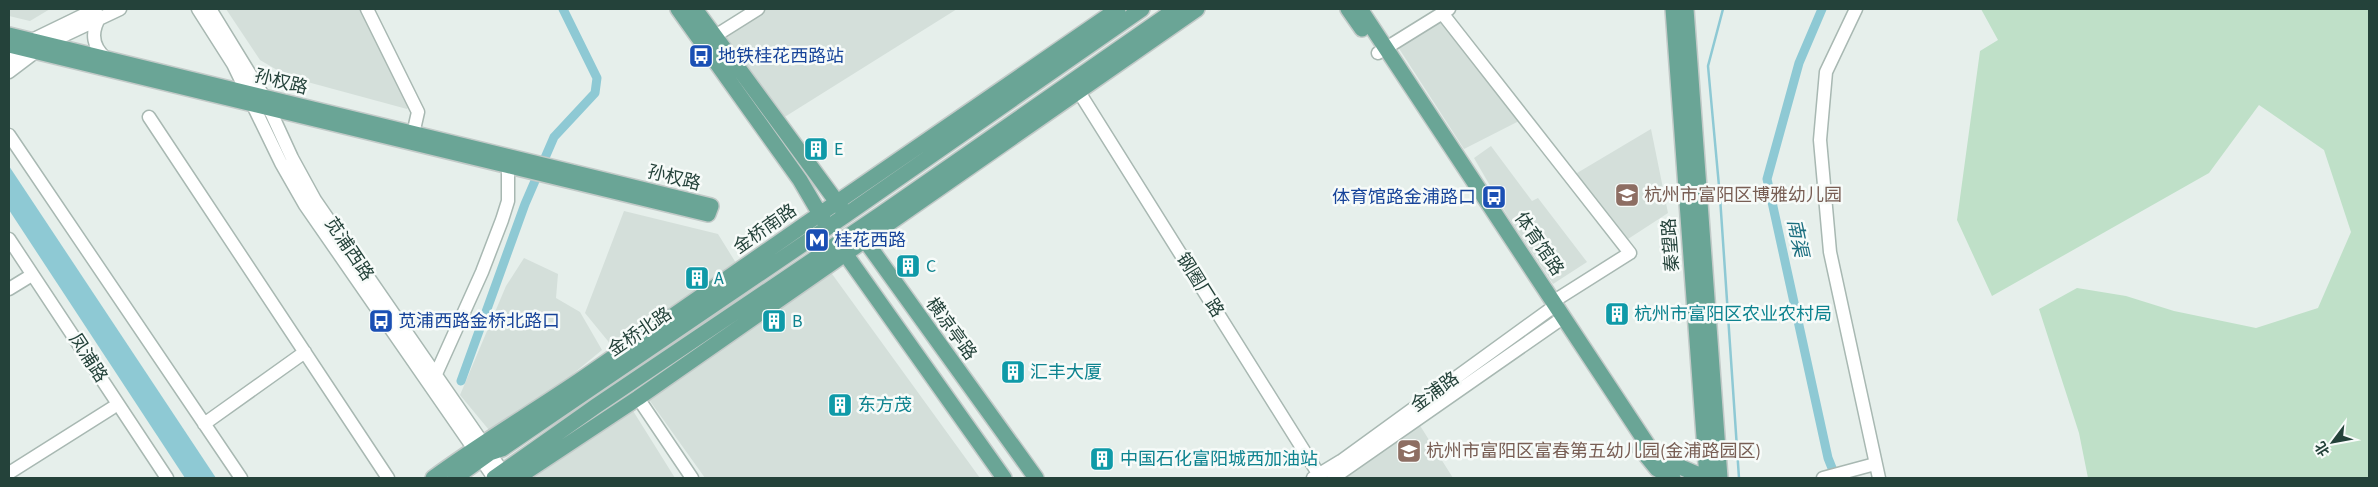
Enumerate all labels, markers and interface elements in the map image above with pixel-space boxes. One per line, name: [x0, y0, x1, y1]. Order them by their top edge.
bus stop icon: 地铁桂花西路站: [688, 43, 714, 69]
place label: 地铁桂花西路站: [718, 44, 844, 69]
street label: 孙权路: [252, 63, 310, 101]
building icon: E: [803, 136, 829, 162]
place label: E: [834, 137, 844, 162]
street label: 孙权路: [645, 159, 703, 197]
school or university icon: 杭州市富阳区博雅幼儿园: [1614, 182, 1640, 208]
place label: 杭州市富阳区博雅幼儿园: [1644, 183, 1842, 208]
bus stop icon: 体育馆路金浦路口: [1481, 184, 1507, 210]
place label: 体育馆路金浦路口: [1332, 185, 1476, 210]
street label: 金桥南路: [728, 198, 802, 260]
street label: 体育馆路: [1509, 207, 1569, 281]
street label: 苋浦西路: [319, 212, 379, 286]
street label: 秦望路: [1657, 217, 1685, 273]
water label: 南渠: [1780, 217, 1815, 262]
metro station icon: 桂花西路: [804, 227, 830, 253]
place label: 桂花西路: [834, 228, 906, 253]
street label: 钢圈厂路: [1170, 248, 1230, 322]
building icon: C: [895, 253, 921, 279]
place label: C: [926, 254, 936, 279]
building icon: A: [684, 265, 710, 291]
place label: A: [714, 266, 724, 291]
street label: 横凉亭路: [920, 293, 982, 365]
building icon: 杭州市富阳区农业农村局: [1604, 301, 1630, 327]
street label: 金桥北路: [603, 302, 677, 362]
place label: 杭州市富阳区农业农村局: [1634, 302, 1832, 327]
bus stop icon: 苋浦西路金桥北路口: [368, 308, 394, 334]
building icon: B: [761, 308, 787, 334]
place label: 苋浦西路金桥北路口: [398, 309, 560, 334]
place label: B: [792, 309, 803, 334]
street label: 凤浦路: [63, 329, 113, 387]
building icon: 汇丰大厦: [1000, 359, 1026, 385]
place label: 汇丰大厦: [1030, 360, 1102, 385]
street label: 金浦路: [1406, 366, 1464, 418]
building icon: 东方茂: [827, 392, 853, 418]
place label: 东方茂: [858, 393, 912, 418]
north arrow: [2308, 417, 2358, 467]
text: 北: [2311, 437, 2335, 460]
school or university icon: 杭州市富阳区富春第五幼儿园(金浦路园区): [1396, 438, 1422, 464]
place label: 杭州市富阳区富春第五幼儿园(金浦路园区): [1426, 439, 1761, 464]
building icon: 中国石化富阳城西加油站: [1089, 446, 1115, 472]
place label: 中国石化富阳城西加油站: [1120, 447, 1318, 472]

